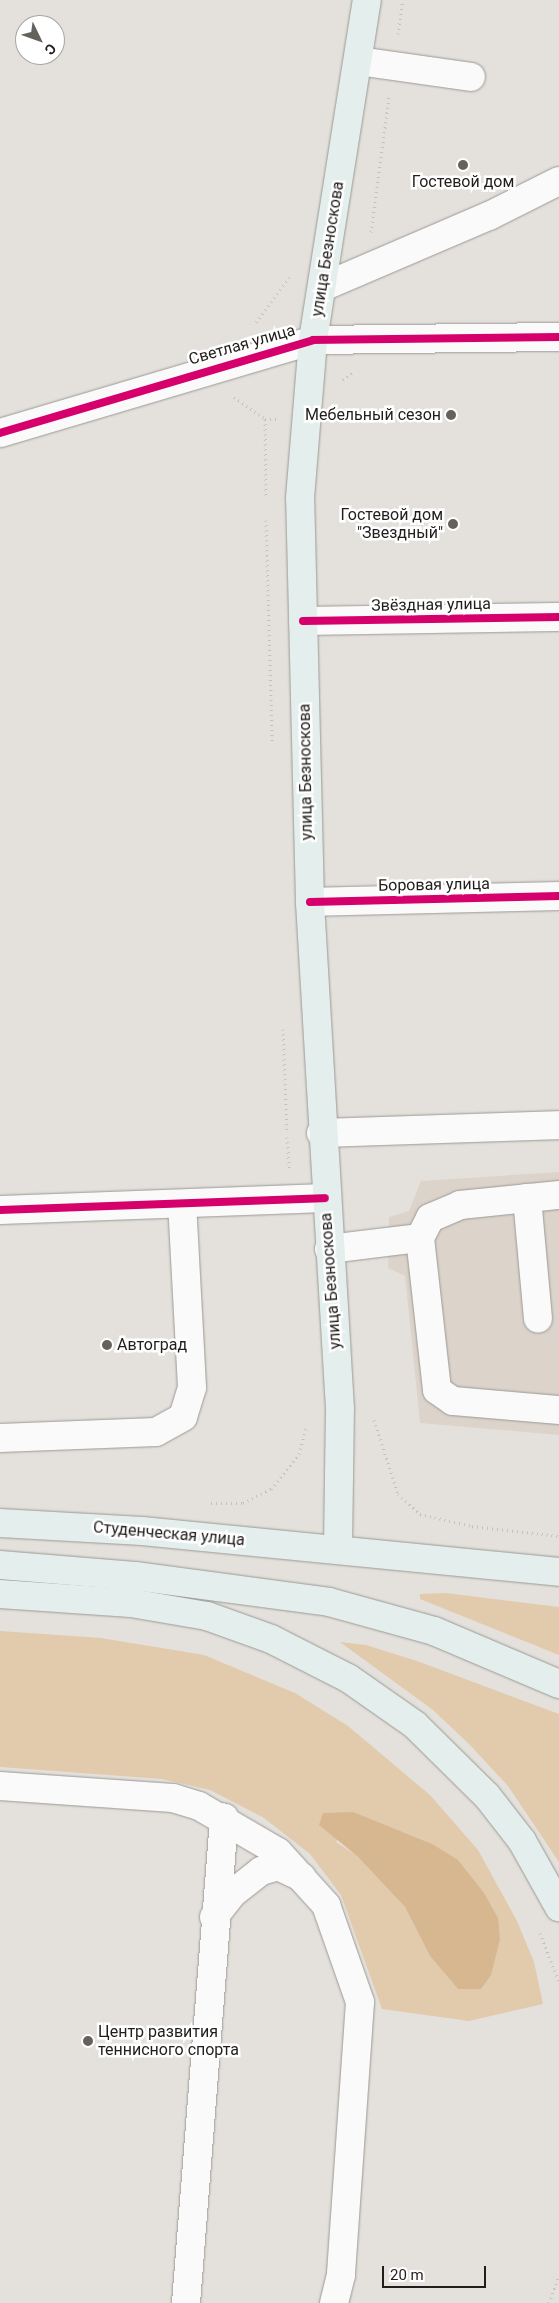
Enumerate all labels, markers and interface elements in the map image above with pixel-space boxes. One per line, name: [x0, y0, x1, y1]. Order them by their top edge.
north arrow: [15, 15, 65, 65]
text: С: [41, 41, 59, 58]
marker: Гостевой дом: [457, 159, 469, 171]
place label: Гостевой дом: [412, 172, 514, 192]
street label: улица Безноскова: [308, 180, 348, 318]
street label: Светлая улица: [187, 321, 297, 369]
place label: Мебельный сезон: [305, 405, 441, 425]
marker: Мебельный сезон: [445, 409, 457, 421]
place label: Гостевой дом "Звездный": [340, 505, 443, 543]
marker: Гостевой дом "Звездный": [447, 518, 459, 530]
street label: Звёздная улица: [371, 594, 491, 616]
street label: улица Безноскова: [295, 703, 317, 841]
street label: Боровая улица: [378, 874, 490, 896]
street label: улица Безноскова: [317, 1212, 345, 1350]
place label: Автоград: [117, 1335, 187, 1355]
marker: Автоград: [101, 1339, 113, 1351]
street label: Студенческая улица: [92, 1518, 246, 1550]
place label: Центр развития теннисного спорта: [98, 2022, 239, 2060]
marker: Центр развития теннисного спорта: [82, 2035, 94, 2047]
scale bar: [384, 2256, 488, 2288]
text: 20 m: [390, 2266, 424, 2284]

